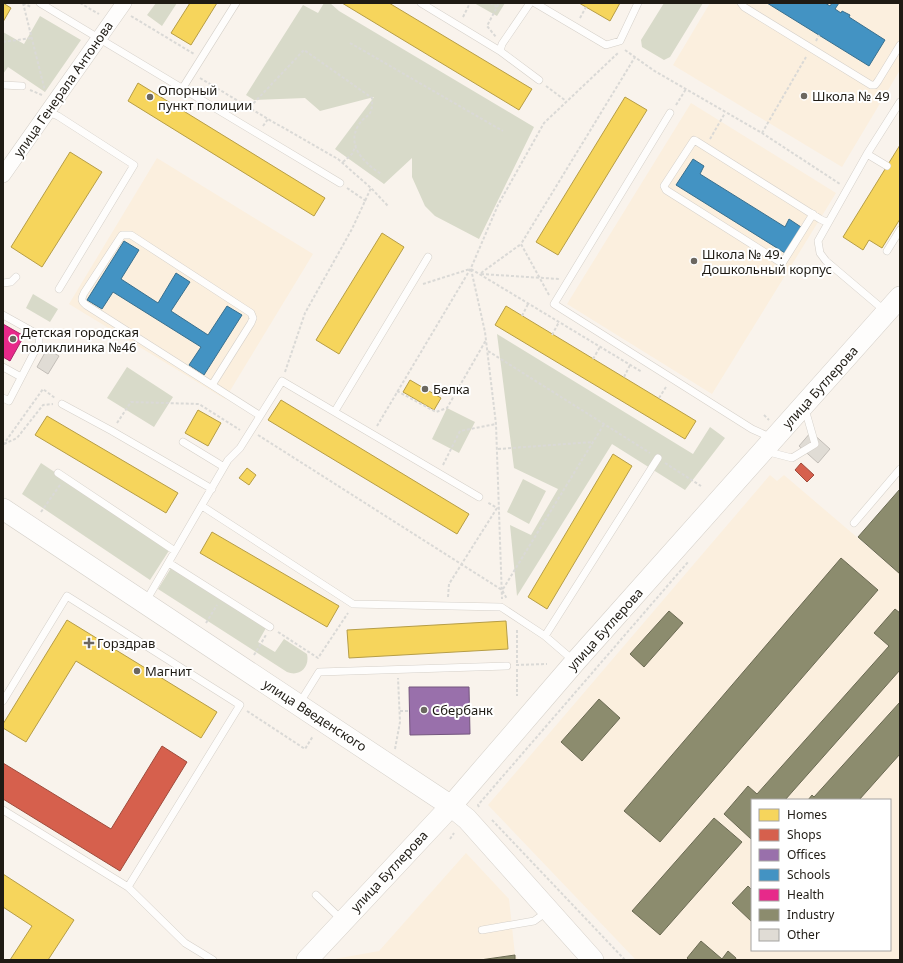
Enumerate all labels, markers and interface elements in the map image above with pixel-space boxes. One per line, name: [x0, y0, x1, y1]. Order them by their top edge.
street label: улица Генерала Антонова: [9, 17, 117, 161]
place label: Опорный пункт полиции: [158, 81, 252, 114]
place label: Школа № 49: [812, 87, 890, 105]
marker: Школа № 49: [799, 91, 809, 101]
marker: Опорный пункт полиции: [145, 92, 155, 102]
place label: Школа № 49. Дошкольный корпус: [702, 245, 832, 278]
marker: Школа № 49. Дошкольный корпус: [689, 256, 699, 266]
place label: Детская городская поликлиника №46: [21, 323, 139, 356]
marker: Детская городская поликлиника №46: [8, 334, 18, 344]
street label: улица Бутлерова: [778, 342, 862, 432]
place label: Белка: [433, 380, 470, 398]
marker: Белка: [420, 384, 430, 394]
street label: улица Бутлерова: [563, 584, 647, 674]
place label: Горздрав: [97, 634, 155, 652]
marker: Горздрав: [84, 638, 94, 648]
place label: Магнит: [145, 662, 192, 680]
marker: Магнит: [132, 666, 142, 676]
street label: улица Введенского: [260, 675, 371, 755]
place label: Сбербанк: [432, 701, 493, 719]
marker: Сбербанк: [419, 705, 429, 715]
legend: [751, 799, 891, 951]
text: Homes: [787, 806, 827, 823]
street label: улица Бутлерова: [346, 826, 432, 916]
text: Shops: [787, 826, 822, 843]
text: Offices: [787, 846, 826, 863]
text: Schools: [787, 866, 830, 883]
text: Health: [787, 886, 824, 903]
text: Industry: [787, 906, 835, 923]
text: Other: [787, 926, 820, 943]

